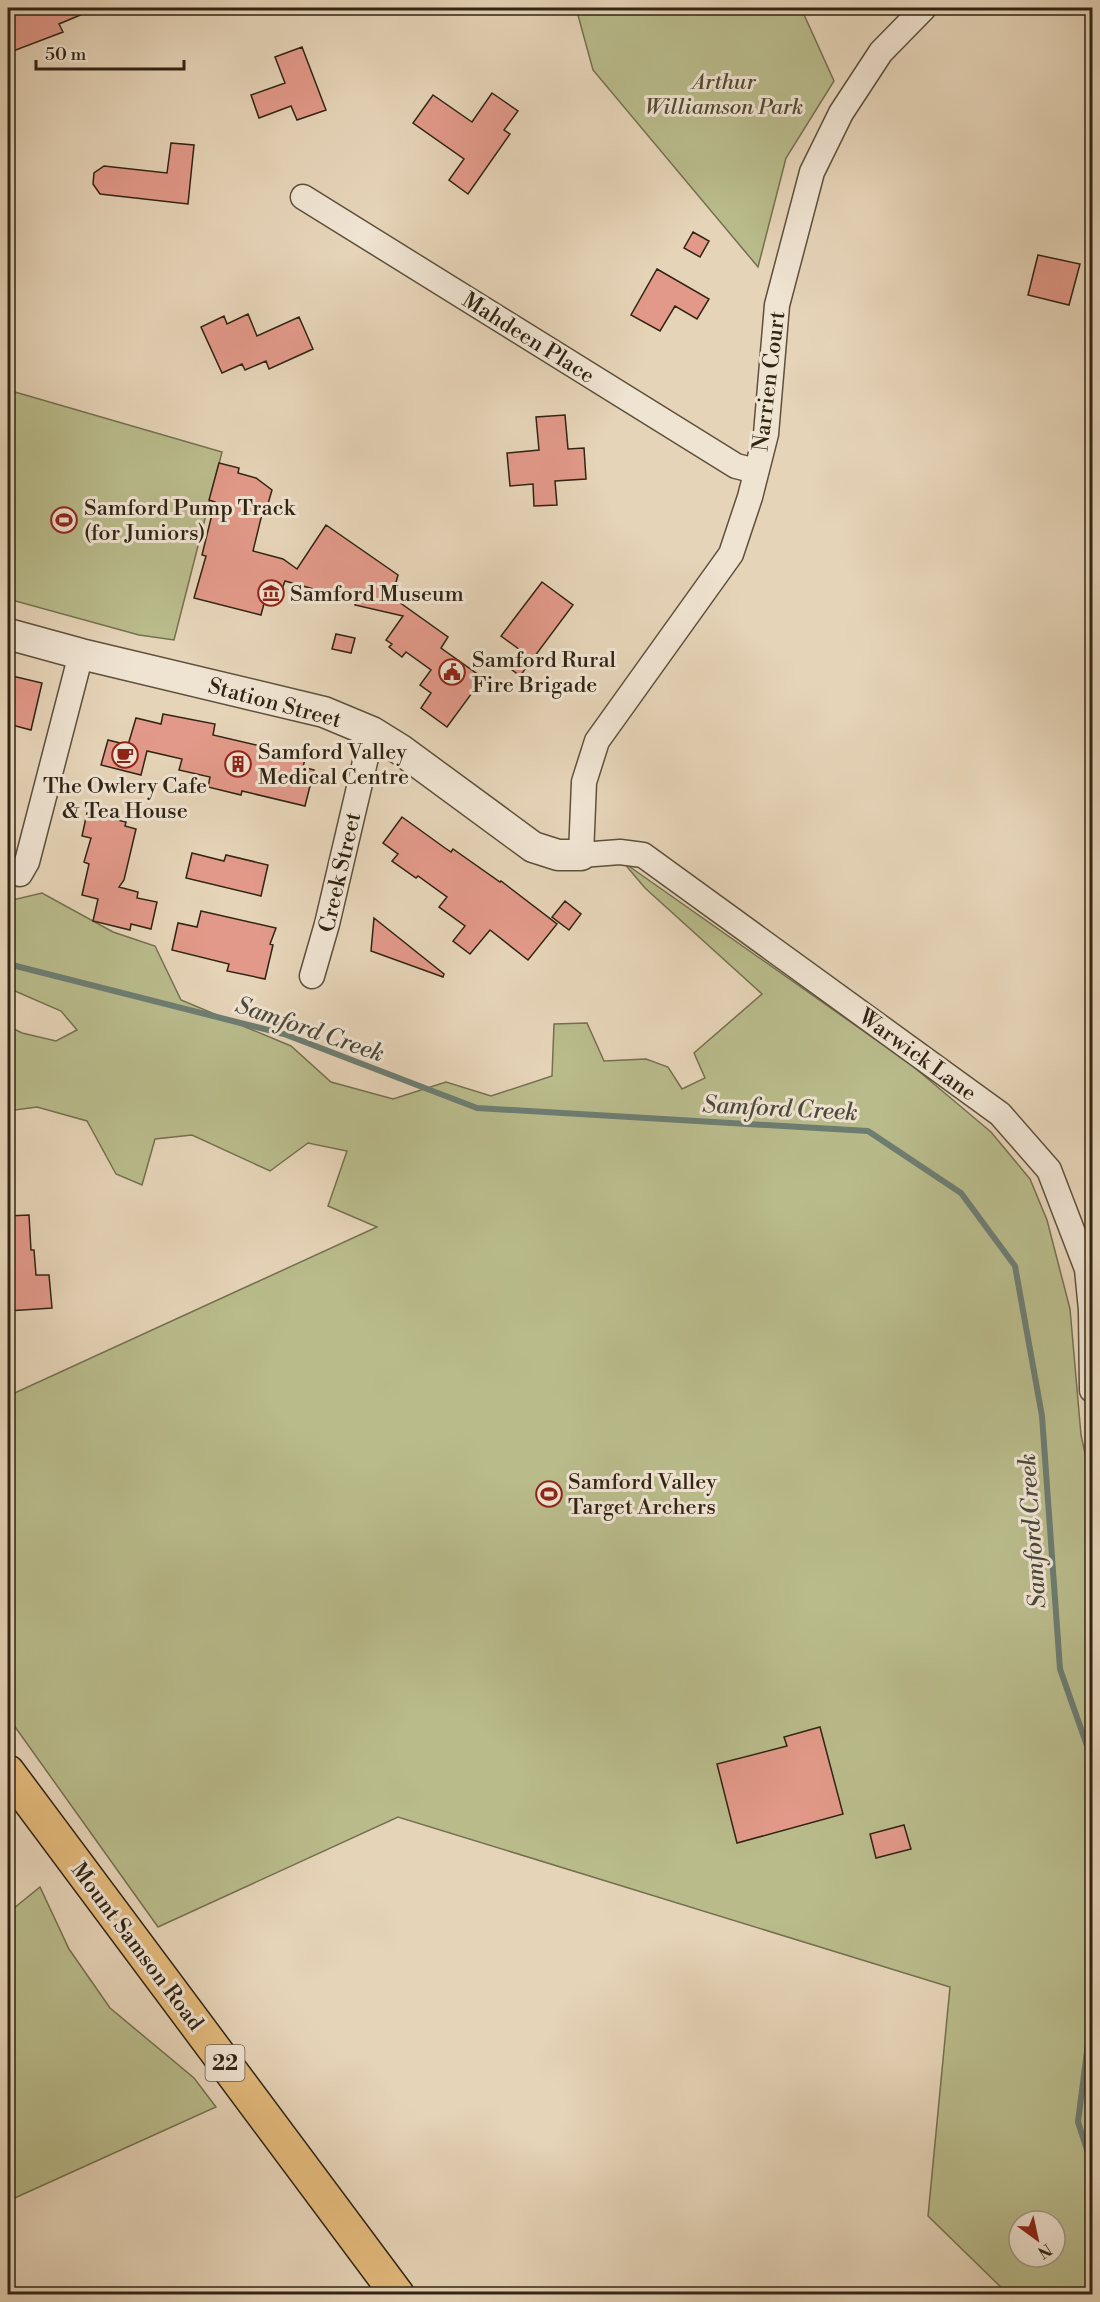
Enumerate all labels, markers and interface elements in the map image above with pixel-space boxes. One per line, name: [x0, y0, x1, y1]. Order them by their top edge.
scale bar: [36, 33, 184, 71]
text: 50 m: [45, 43, 87, 66]
park label: Arthur Williamson Park: [645, 69, 803, 121]
street label: Mahdeen Place: [457, 287, 599, 390]
street label: Narrien Court: [747, 309, 792, 453]
place label: Samford Pump Track (for Juniors): [84, 495, 297, 547]
sports icon: Samford Pump Track (for Juniors): [49, 505, 79, 535]
museum icon: Samford Museum: [256, 578, 286, 608]
place label: Samford Museum: [290, 581, 464, 608]
place label: Samford Rural Fire Brigade: [472, 647, 617, 699]
public building icon: Samford Rural Fire Brigade: [437, 657, 467, 687]
street label: Station Street: [205, 673, 344, 734]
place label: Samford Valley Medical Centre: [258, 739, 409, 791]
cafe icon: The Owlery Cafe & Tea House: [110, 740, 140, 770]
building icon: Samford Valley Medical Centre: [223, 749, 253, 779]
place label: The Owlery Cafe & Tea House: [43, 773, 207, 825]
street label: Creek Street: [314, 809, 367, 935]
water label: Samford Creek: [231, 990, 388, 1069]
street label: Warwick Lane: [852, 1003, 981, 1107]
water label: Samford Creek: [702, 1090, 858, 1128]
water label: Samford Creek: [1013, 1452, 1053, 1609]
place label: Samford Valley Target Archers: [568, 1469, 717, 1521]
sports icon: Samford Valley Target Archers: [534, 1479, 564, 1509]
street label: Mount Samson Road: [65, 1858, 209, 2037]
road number: 22: [206, 2045, 244, 2081]
north arrow: [1007, 2209, 1067, 2269]
text: N: [1034, 2239, 1055, 2263]

